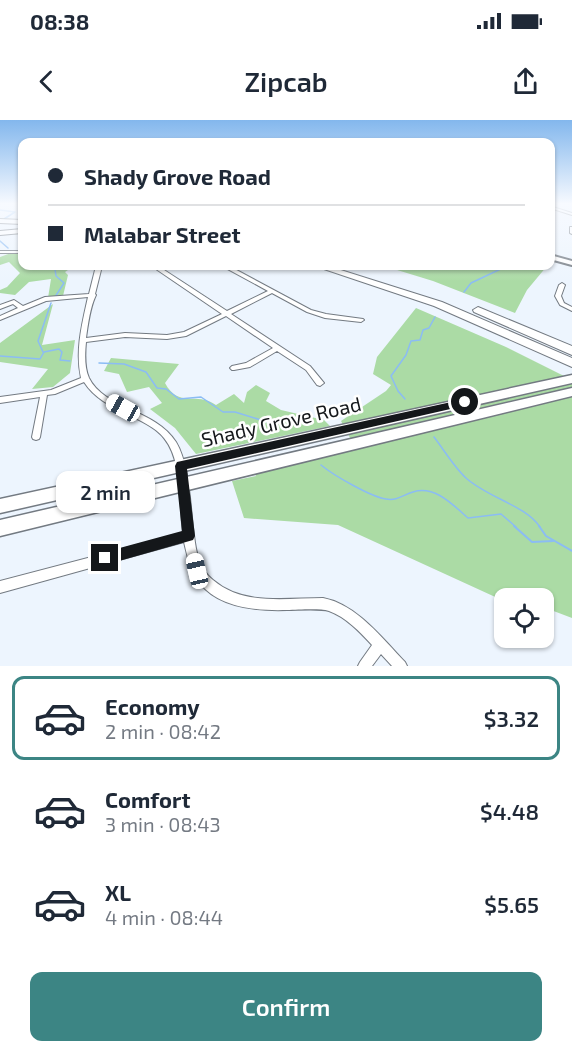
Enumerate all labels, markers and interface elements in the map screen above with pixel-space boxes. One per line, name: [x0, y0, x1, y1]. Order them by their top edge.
text: 08:38: [30, 8, 89, 34]
icon: back: [30, 65, 63, 98]
text: Zipcab: [244, 65, 328, 97]
icon: share: [509, 65, 542, 98]
text: Shady Grove Road: [84, 163, 271, 189]
text: Malabar Street: [84, 221, 241, 247]
route start: [451, 388, 478, 415]
car: [103, 391, 143, 425]
street label: Shady Grove Road: [199, 391, 363, 451]
callout: 2 min: [56, 471, 154, 513]
text: 2 min: [80, 480, 131, 504]
route end: [91, 544, 118, 571]
car: [184, 551, 210, 591]
map controls: [494, 588, 554, 648]
button: locate: [494, 588, 554, 648]
icon: car: [33, 691, 87, 745]
text: Economy: [105, 693, 200, 719]
text: $3.32: [484, 705, 539, 731]
text: 2 min · 08:42: [105, 719, 221, 743]
icon: car: [33, 784, 87, 838]
text: Comfort: [105, 786, 190, 812]
text: $4.48: [480, 798, 539, 824]
text: 3 min · 08:43: [105, 812, 221, 836]
icon: car: [33, 877, 87, 931]
text: XL: [105, 879, 131, 905]
text: $5.65: [484, 891, 539, 917]
text: 4 min · 08:44: [105, 905, 223, 929]
button: Confirm: [30, 972, 542, 1041]

